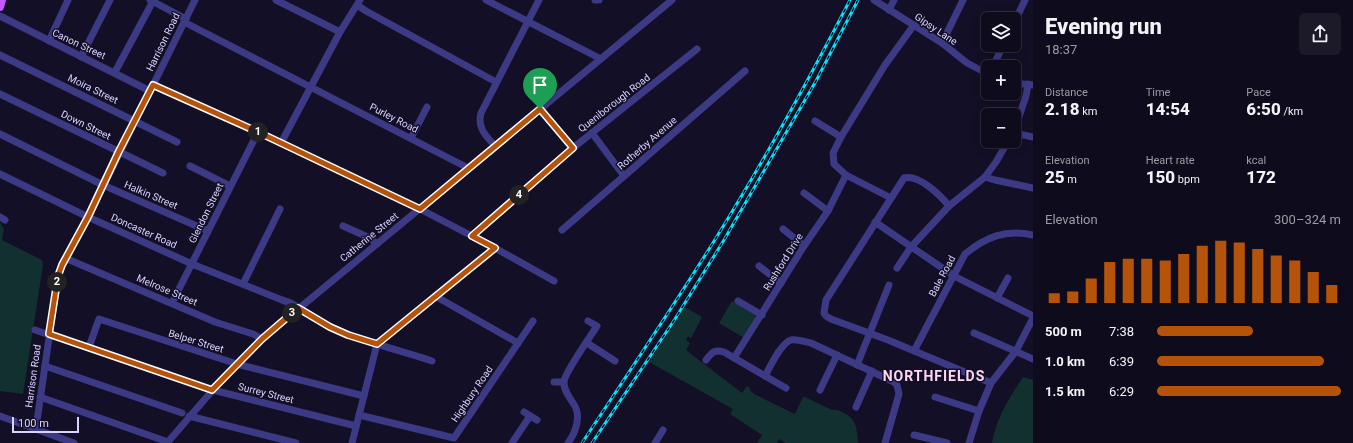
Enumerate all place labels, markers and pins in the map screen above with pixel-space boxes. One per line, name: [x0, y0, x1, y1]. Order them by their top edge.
pin: [523, 68, 557, 109]
pin: 1: [248, 122, 268, 142]
pin: 4: [509, 185, 529, 205]
pin: 2: [47, 272, 67, 292]
pin: 3: [282, 303, 302, 323]

